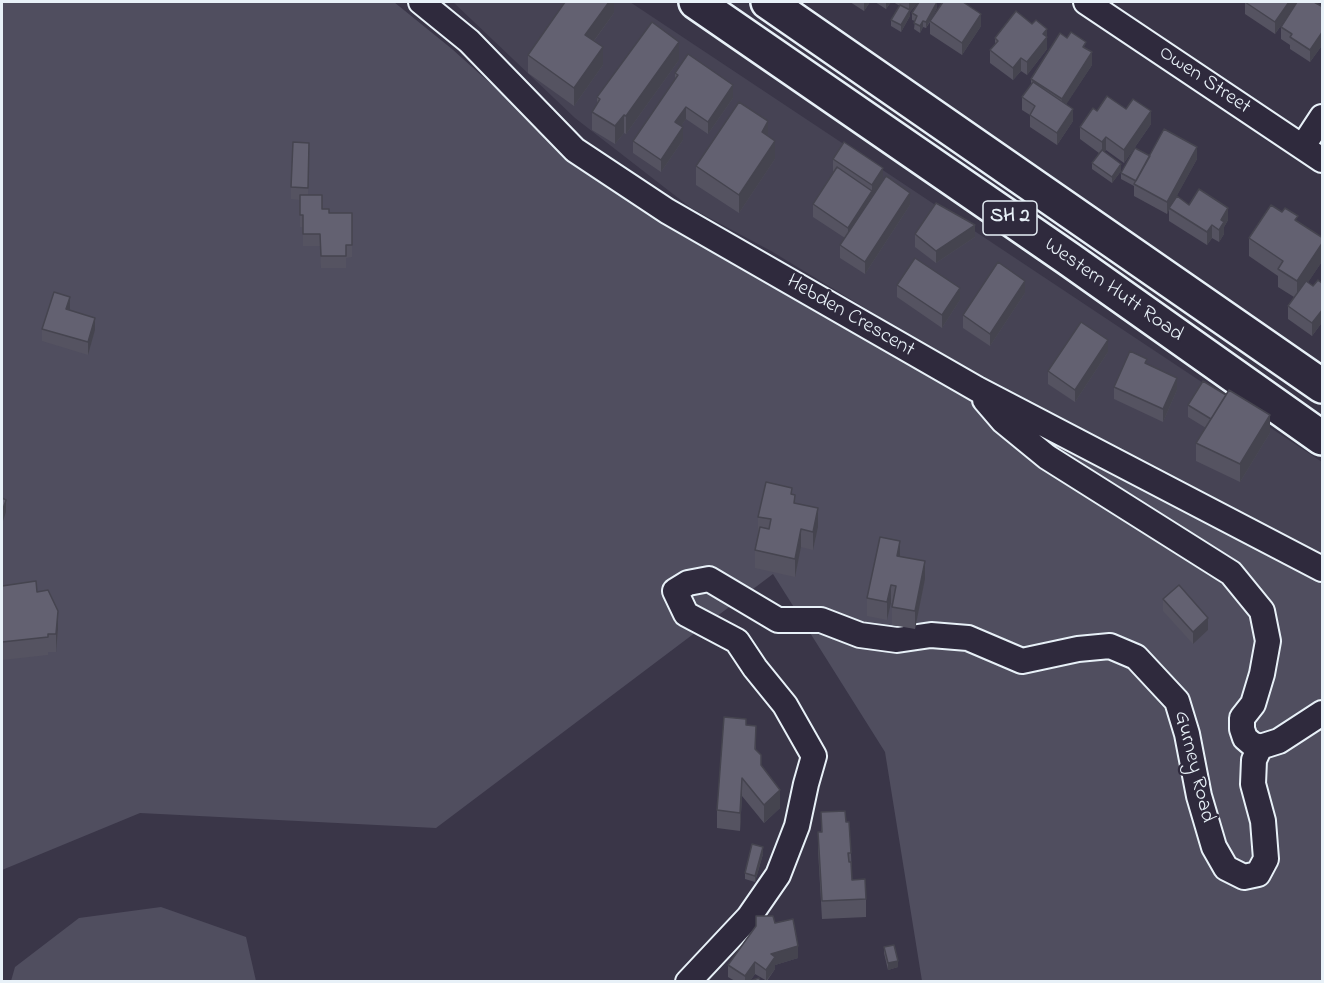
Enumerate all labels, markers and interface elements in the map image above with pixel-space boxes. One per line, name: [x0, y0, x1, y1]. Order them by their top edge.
street label: Owen Street: [1153, 41, 1255, 121]
road number: SH 2: [983, 201, 1037, 235]
street label: Western Hutt Road: [1039, 234, 1187, 348]
street label: Hebden Crescent: [781, 270, 919, 364]
street label: Gurney Road: [1167, 709, 1219, 825]

